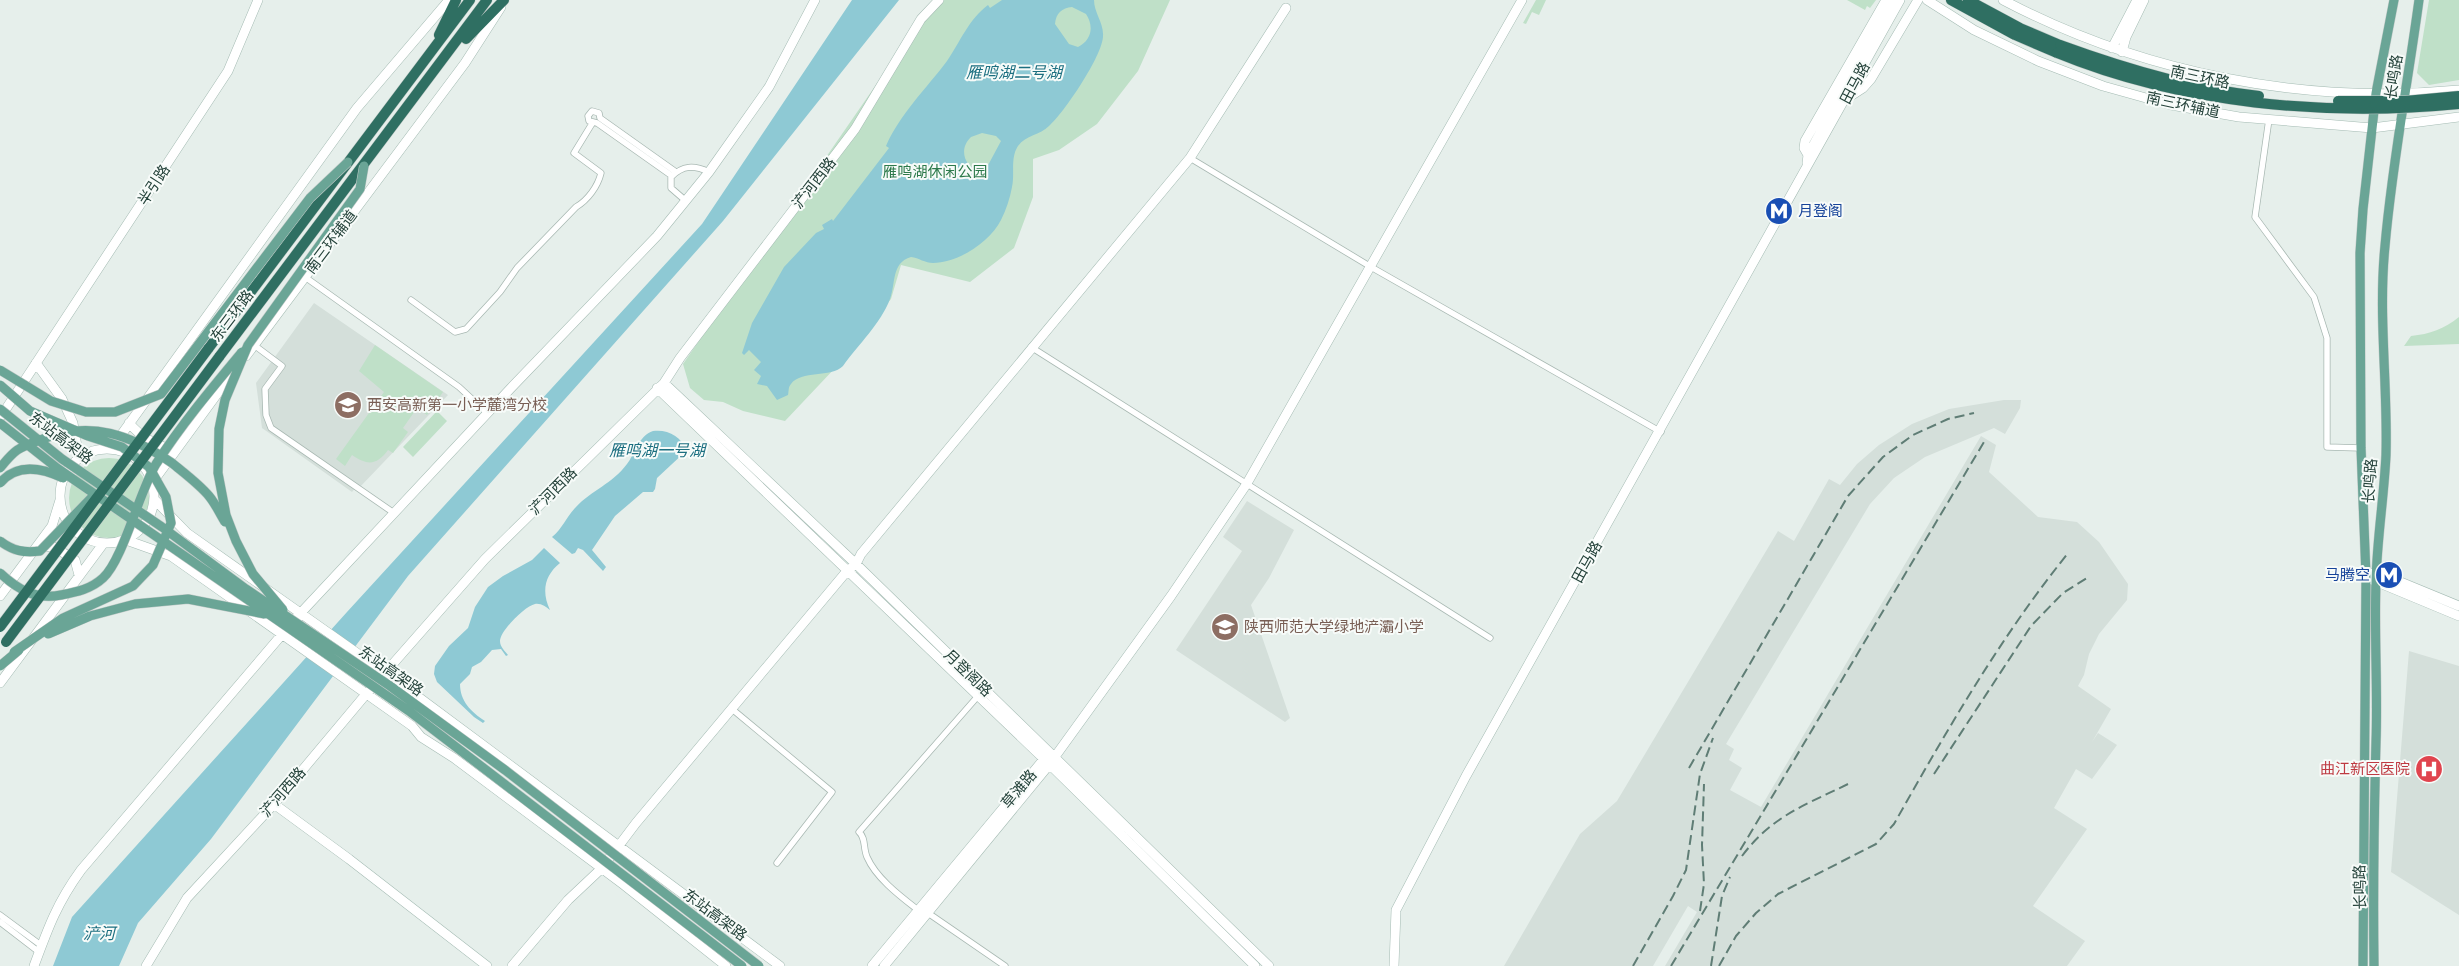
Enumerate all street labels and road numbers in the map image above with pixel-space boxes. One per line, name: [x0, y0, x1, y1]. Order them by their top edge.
street label: 长鸣路: [2382, 53, 2405, 100]
street label: 田马路: [1836, 59, 1873, 107]
street label: 南三环路: [2169, 62, 2231, 91]
street label: 南三环辅道: [2145, 88, 2222, 121]
street label: 浐河西路: [788, 154, 839, 212]
street label: 半引路: [134, 161, 173, 208]
street label: 南三环辅道: [301, 207, 360, 277]
street label: 东三环路: [207, 287, 256, 345]
street label: 东站高架路: [26, 408, 96, 467]
street label: 长鸣路: [2359, 458, 2380, 504]
street label: 浐河西路: [525, 463, 580, 518]
street label: 田马路: [1568, 538, 1605, 586]
street label: 东站高架路: [356, 642, 427, 699]
street label: 月登阁路: [941, 646, 996, 700]
street label: 浐河西路: [257, 763, 309, 820]
street label: 草滩路: [998, 766, 1040, 811]
street label: 长鸣路: [2351, 864, 2368, 910]
street label: 东站高架路: [680, 885, 750, 944]

